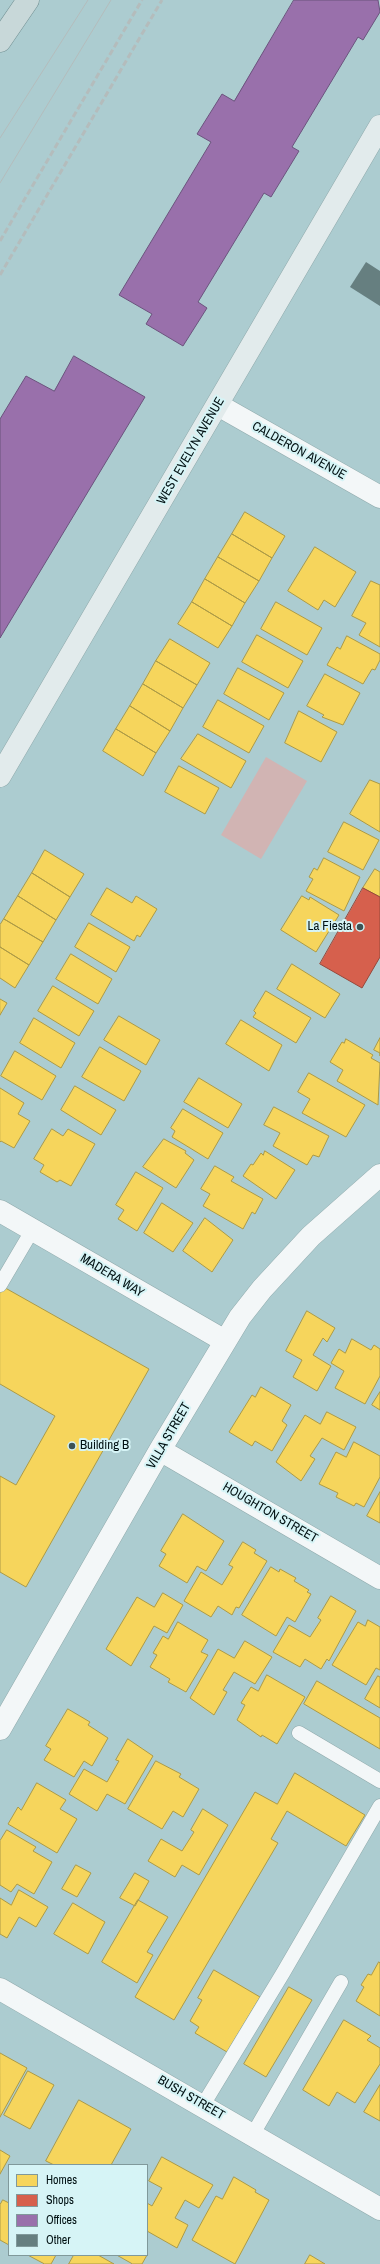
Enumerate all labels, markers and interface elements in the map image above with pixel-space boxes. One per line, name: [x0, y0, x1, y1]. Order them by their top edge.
street label: WEST EVELYN AVENUE: [154, 395, 228, 507]
street label: CALDERON AVENUE: [249, 419, 349, 483]
place label: La Fiesta: [308, 919, 352, 935]
marker: La Fiesta: [355, 922, 365, 932]
street label: MADERA WAY: [77, 1251, 147, 1301]
street label: VILLA STREET: [144, 1400, 194, 1472]
place label: Building B: [80, 1438, 129, 1454]
marker: Building B: [67, 1441, 77, 1451]
street label: HOUGHTON STREET: [220, 1479, 320, 1547]
street label: BUSH STREET: [155, 2073, 227, 2123]
legend: [8, 2164, 148, 2256]
text: Homes: [46, 2172, 77, 2188]
text: Shops: [46, 2192, 74, 2208]
text: Offices: [46, 2212, 77, 2228]
text: Other: [46, 2232, 71, 2248]

